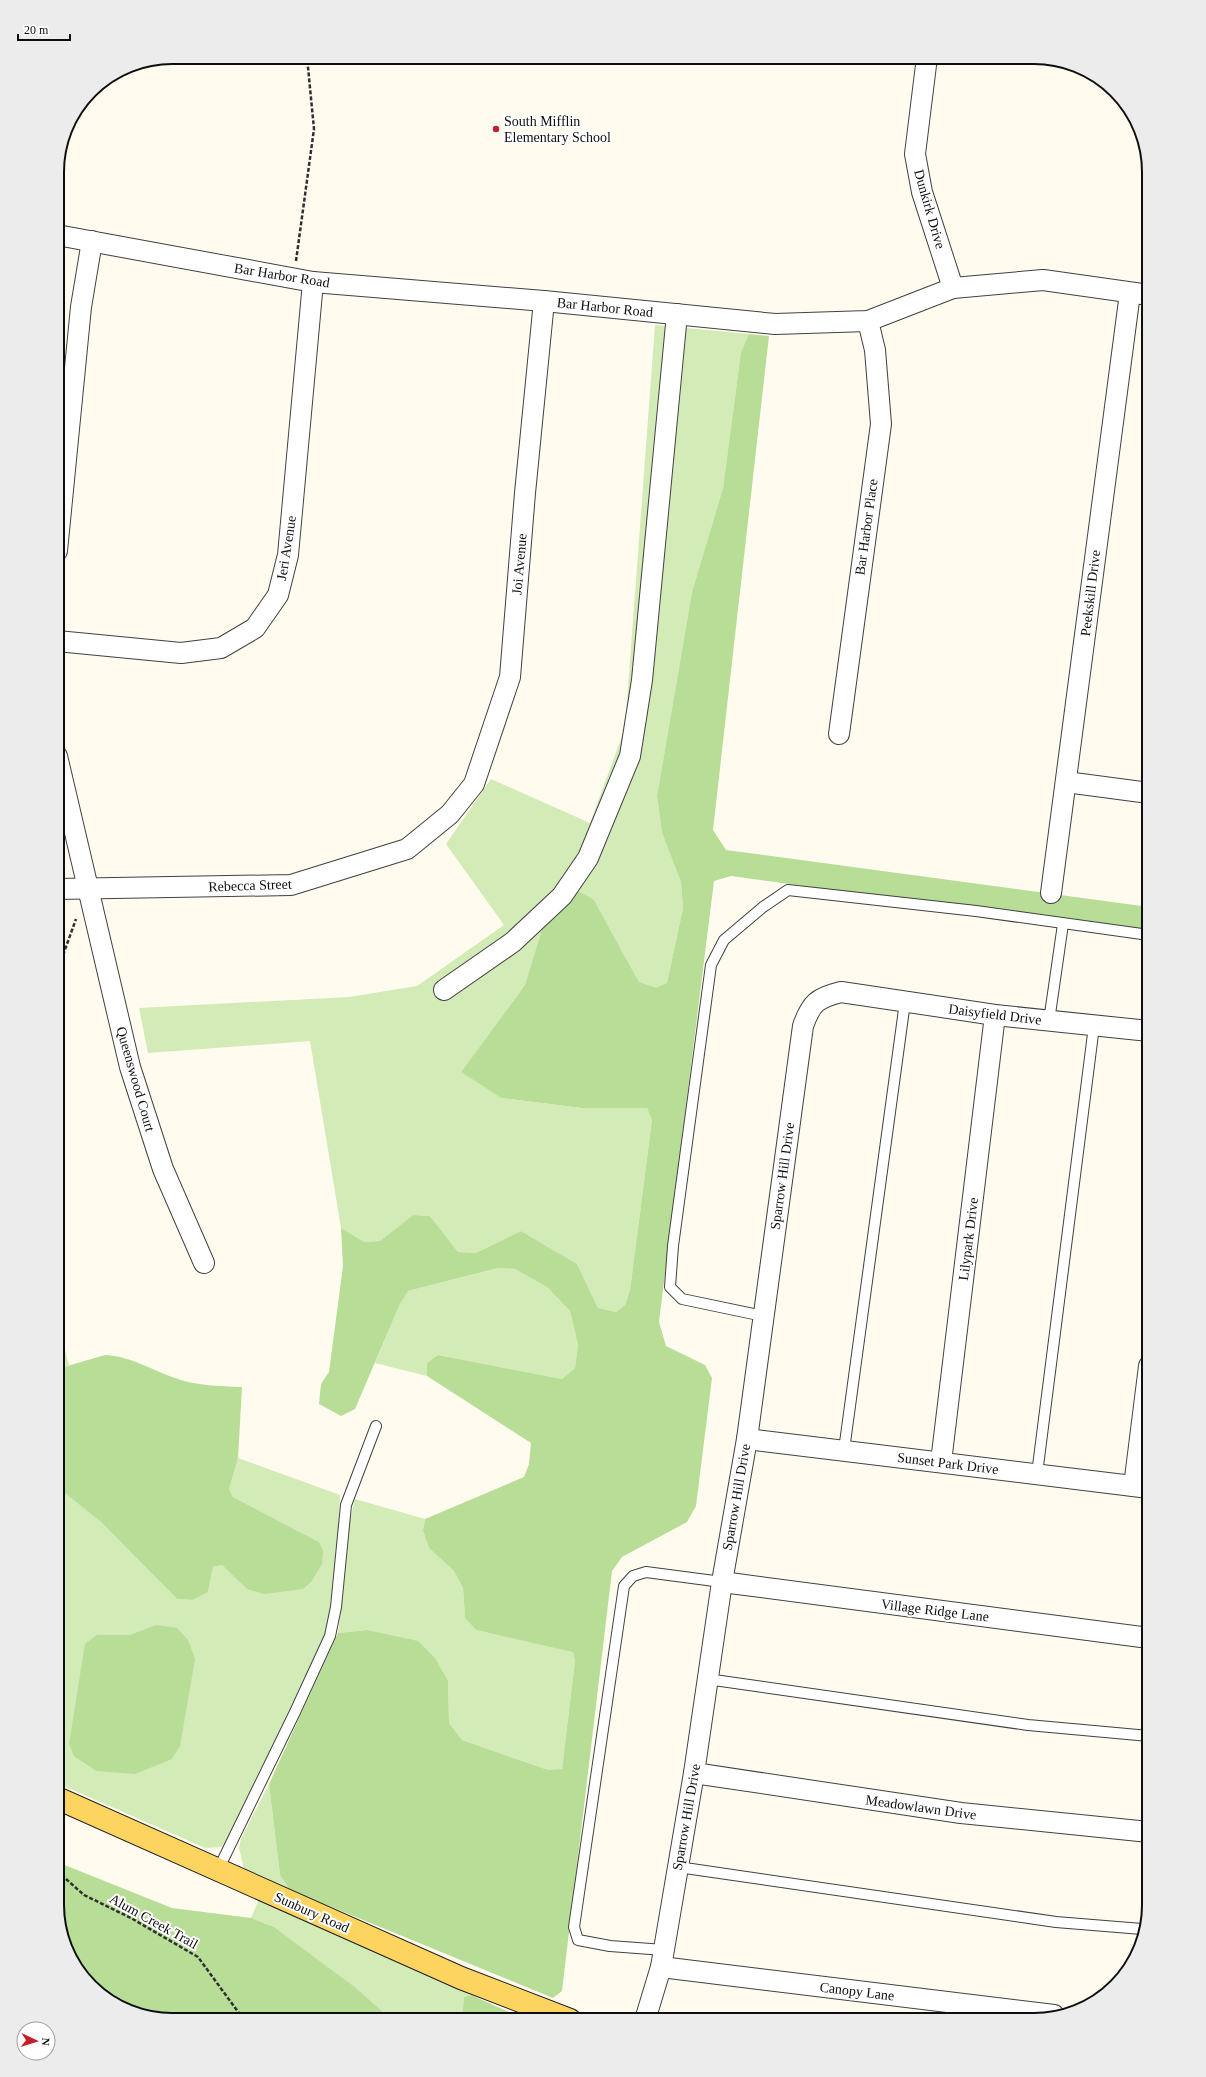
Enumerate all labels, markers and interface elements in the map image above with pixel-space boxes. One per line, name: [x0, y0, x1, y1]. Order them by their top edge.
scale bar: [18, 16, 70, 42]
text: 20 m: [24, 23, 49, 37]
place label: South Mifflin Elementary School: [504, 114, 611, 145]
marker: South Mifflin Elementary School: [491, 124, 501, 134]
street label: Dunkirk Drive: [911, 168, 948, 251]
street label: Bar Harbor Road: [233, 261, 331, 290]
street label: Bar Harbor Road: [556, 295, 654, 320]
street label: Bar Harbor Place: [852, 478, 881, 576]
street label: Jeri Avenue: [274, 515, 299, 582]
street label: Joi Avenue: [509, 533, 530, 595]
street label: Peekskill Drive: [1078, 549, 1103, 637]
street label: Rebecca Street: [208, 877, 292, 894]
street label: Daisyfield Drive: [948, 1001, 1042, 1028]
street label: Queenswood Court: [113, 1025, 158, 1133]
street label: Sparrow Hill Drive: [768, 1122, 797, 1231]
street label: Lilypark Drive: [956, 1197, 981, 1281]
street label: Sparrow Hill Drive: [720, 1443, 753, 1552]
street label: Sunset Park Drive: [896, 1450, 999, 1477]
street label: Village Ridge Lane: [880, 1596, 990, 1625]
street label: Sparrow Hill Drive: [670, 1763, 703, 1872]
street label: Meadowlawn Drive: [865, 1792, 977, 1823]
street label: Sunbury Road: [272, 1889, 352, 1936]
street label: Alum Creek Trail: [107, 1891, 201, 1952]
street label: Canopy Lane: [819, 1979, 895, 2004]
north arrow: [16, 2021, 56, 2061]
text: N: [40, 2037, 52, 2046]

